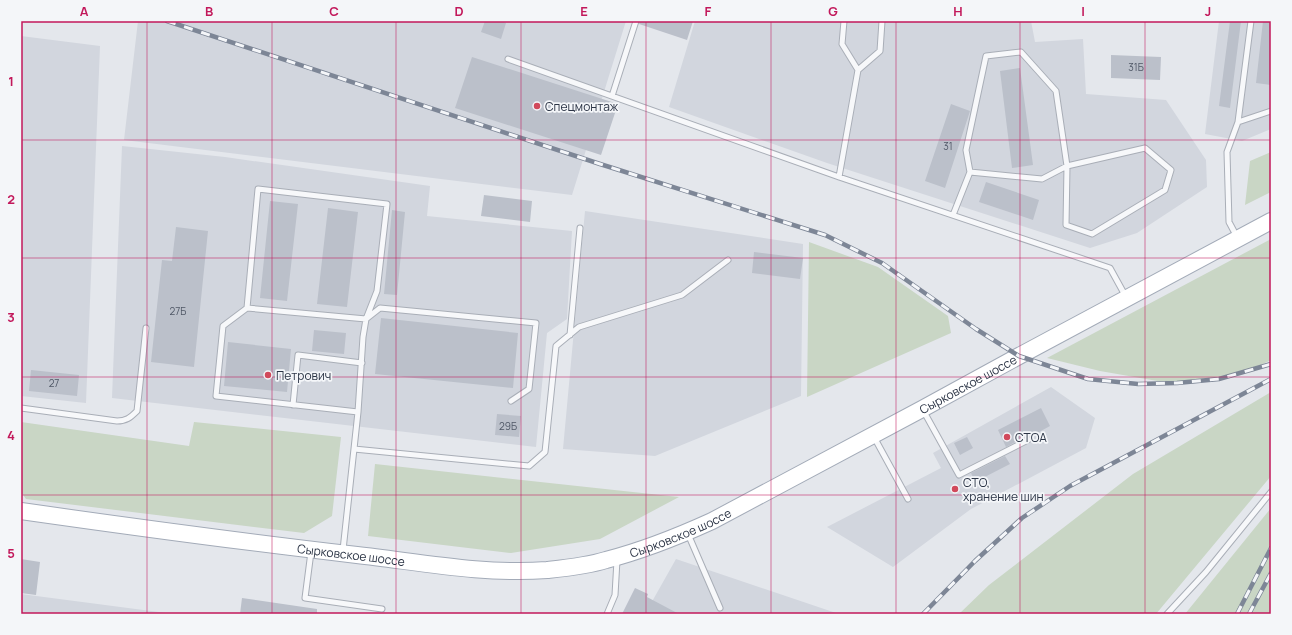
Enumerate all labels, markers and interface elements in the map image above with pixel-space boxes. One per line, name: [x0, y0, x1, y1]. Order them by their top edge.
text: A: [80, 2, 89, 20]
text: B: [205, 2, 213, 20]
text: C: [329, 2, 339, 20]
text: D: [454, 2, 464, 20]
text: E: [580, 2, 588, 20]
text: F: [705, 2, 712, 20]
text: G: [828, 2, 838, 20]
text: H: [953, 2, 963, 20]
text: I: [1081, 2, 1085, 20]
text: J: [1205, 2, 1211, 20]
house number: 31Б: [1128, 60, 1144, 74]
text: 1: [8, 72, 14, 90]
place label: Спецмонтаж: [545, 98, 619, 115]
marker: Спецмонтаж: [532, 101, 542, 111]
house number: 31: [943, 139, 953, 153]
text: 2: [7, 190, 15, 208]
house number: 27Б: [170, 304, 186, 318]
text: 3: [7, 308, 15, 326]
street label: Сырковское шоссе: [916, 351, 1019, 417]
place label: Петрович: [276, 367, 331, 384]
marker: Петрович: [263, 370, 273, 380]
house number: 27: [49, 376, 59, 390]
house number: 29Б: [499, 419, 517, 433]
text: 4: [7, 426, 15, 444]
place label: СТОА: [1015, 429, 1047, 446]
marker: СТОА: [1002, 432, 1012, 442]
place label: СТО, хранение шин: [963, 474, 1044, 505]
marker: СТО, хранение шин: [950, 484, 960, 494]
street label: Сырковское шоссе: [627, 504, 734, 561]
street label: Сырковское шоссе: [296, 539, 406, 570]
text: 5: [7, 544, 15, 562]

